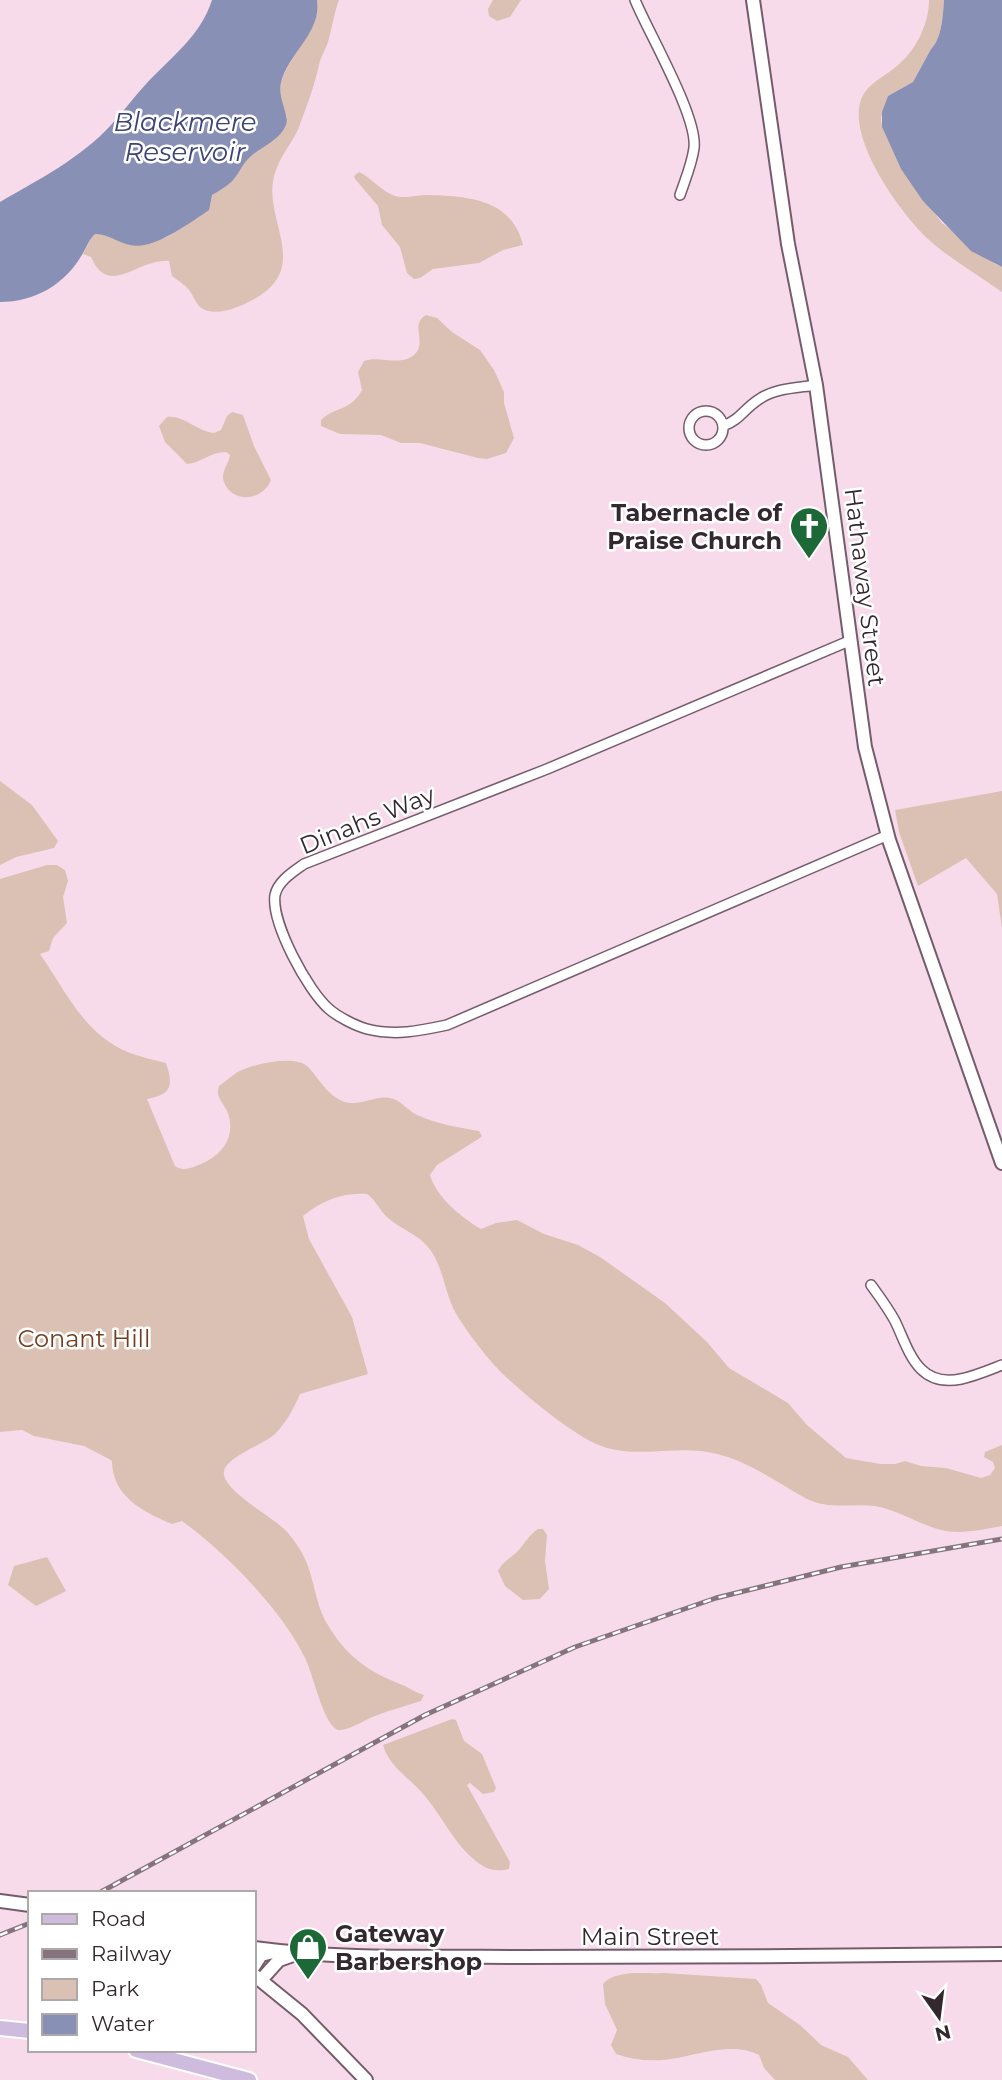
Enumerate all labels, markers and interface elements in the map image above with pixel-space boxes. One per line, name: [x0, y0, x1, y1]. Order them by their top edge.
water label: Blackmere Reservoir: [114, 106, 257, 168]
street label: Hathaway Street: [838, 486, 892, 688]
place label: Tabernacle of Praise Church: [607, 498, 784, 555]
church icon: Tabernacle of Praise Church: [788, 505, 830, 560]
street label: Dinahs Way: [295, 780, 439, 860]
park label: Conant Hill: [17, 1324, 151, 1353]
legend: [28, 1891, 256, 2052]
text: Road: [91, 1906, 146, 1931]
place label: Gateway Barbershop: [335, 1919, 482, 1976]
street label: Main Street: [581, 1922, 720, 1951]
shop icon: Gateway Barbershop: [287, 1926, 329, 1981]
text: Railway: [91, 1941, 172, 1966]
text: Park: [91, 1976, 139, 2001]
north arrow: [904, 1982, 974, 2052]
text: Water: [91, 2011, 155, 2036]
text: N: [933, 2020, 953, 2046]

